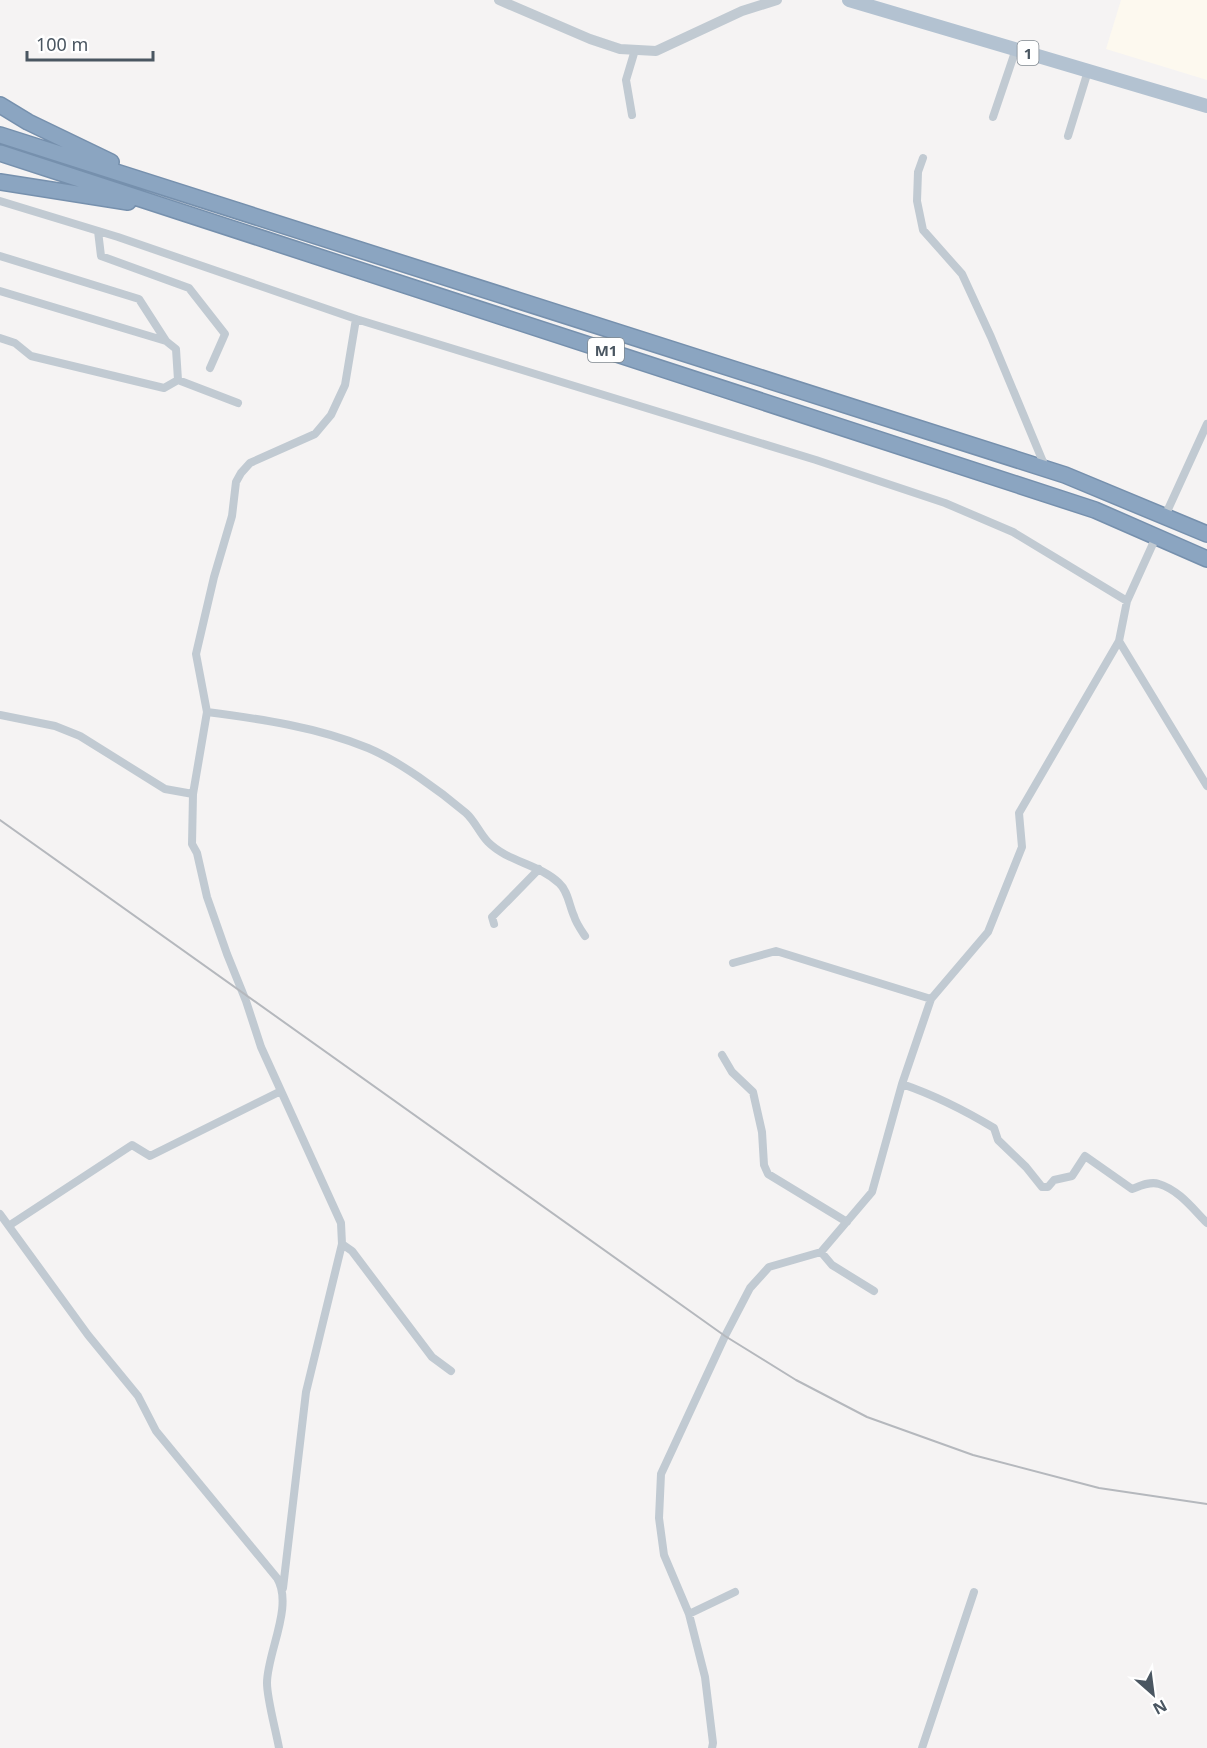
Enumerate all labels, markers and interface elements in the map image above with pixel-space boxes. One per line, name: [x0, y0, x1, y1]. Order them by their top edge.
scale bar: [27, 24, 153, 62]
text: 100 m: [36, 32, 88, 56]
road number: 1: [1018, 41, 1038, 65]
road number: M1: [588, 338, 624, 362]
north arrow: [1123, 1664, 1183, 1724]
text: N: [1149, 1694, 1171, 1720]

